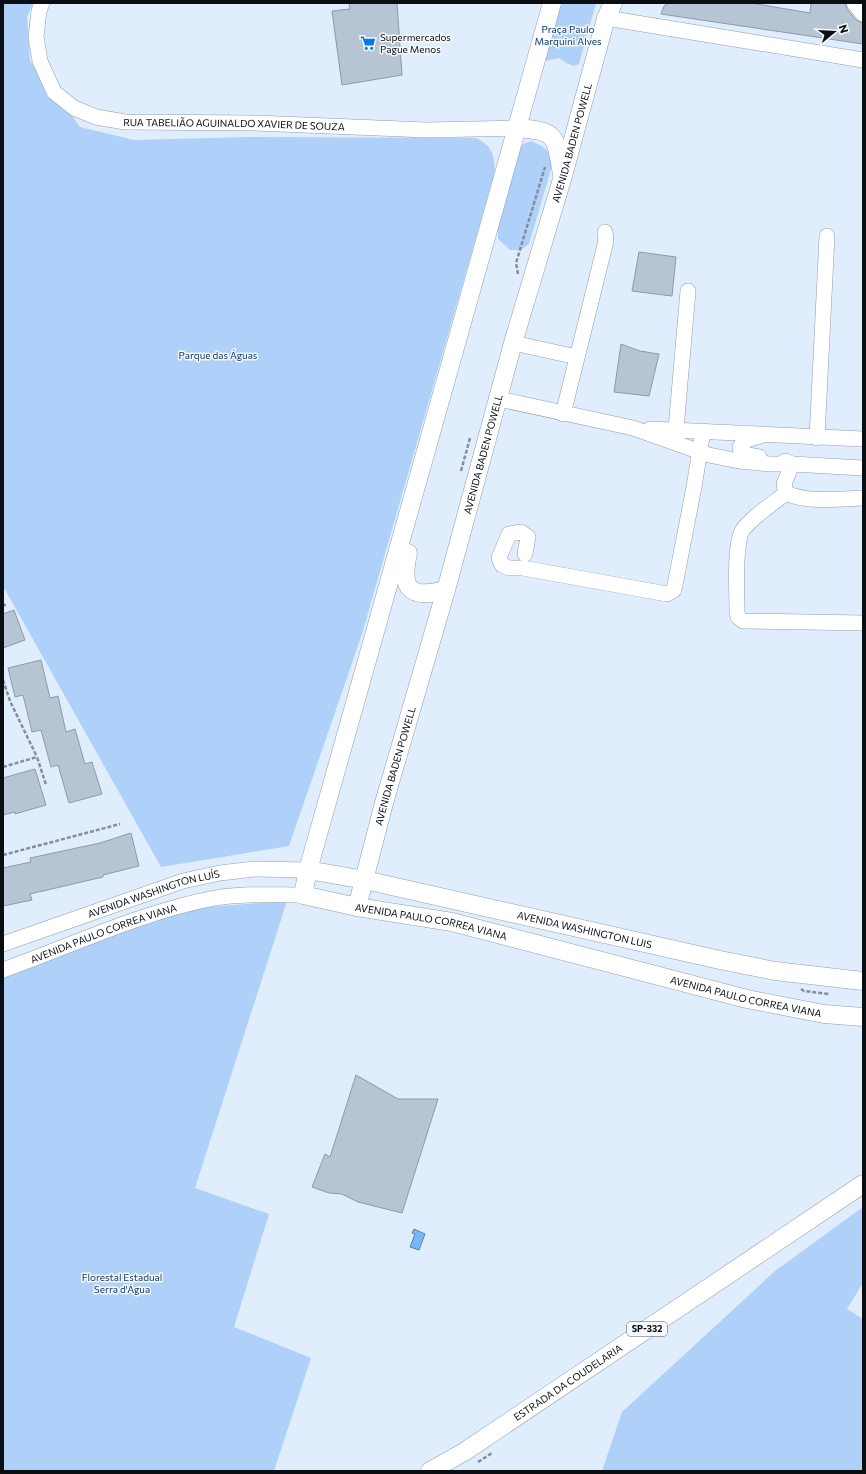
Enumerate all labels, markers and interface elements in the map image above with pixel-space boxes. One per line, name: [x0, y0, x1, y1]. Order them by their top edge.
north arrow: [814, 12, 854, 52]
park label: Praça Paulo Marquini Alves: [535, 23, 602, 47]
text: N: [837, 23, 851, 35]
place label: Supermercados Pague Menos: [380, 31, 451, 55]
supermarket icon: Supermercados Pague Menos: [359, 34, 377, 52]
street label: AVENIDA BADEN POWELL: [549, 81, 594, 204]
street label: RUA TABELIÃO AGUINALDO XAVIER DE SOUZA: [123, 116, 345, 133]
park label: Parque das Águas: [179, 349, 258, 361]
street label: AVENIDA BADEN POWELL: [461, 393, 505, 515]
street label: AVENIDA BADEN POWELL: [372, 705, 418, 827]
street label: AVENIDA WASHINGTON LUÍS: [86, 867, 221, 920]
street label: AVENIDA PAULO CORREA VIANA: [29, 901, 178, 965]
street label: AVENIDA PAULO CORREA VIANA: [354, 901, 508, 942]
street label: AVENIDA WASHINGTON LUIS: [516, 908, 653, 951]
street label: AVENIDA PAULO CORREA VIANA: [669, 973, 823, 1019]
park label: Florestal Estadual Serra d'Água: [82, 1271, 162, 1295]
road number: SP-332: [627, 1322, 667, 1336]
street label: ESTRADA DA COUDELARIA: [511, 1341, 624, 1423]

